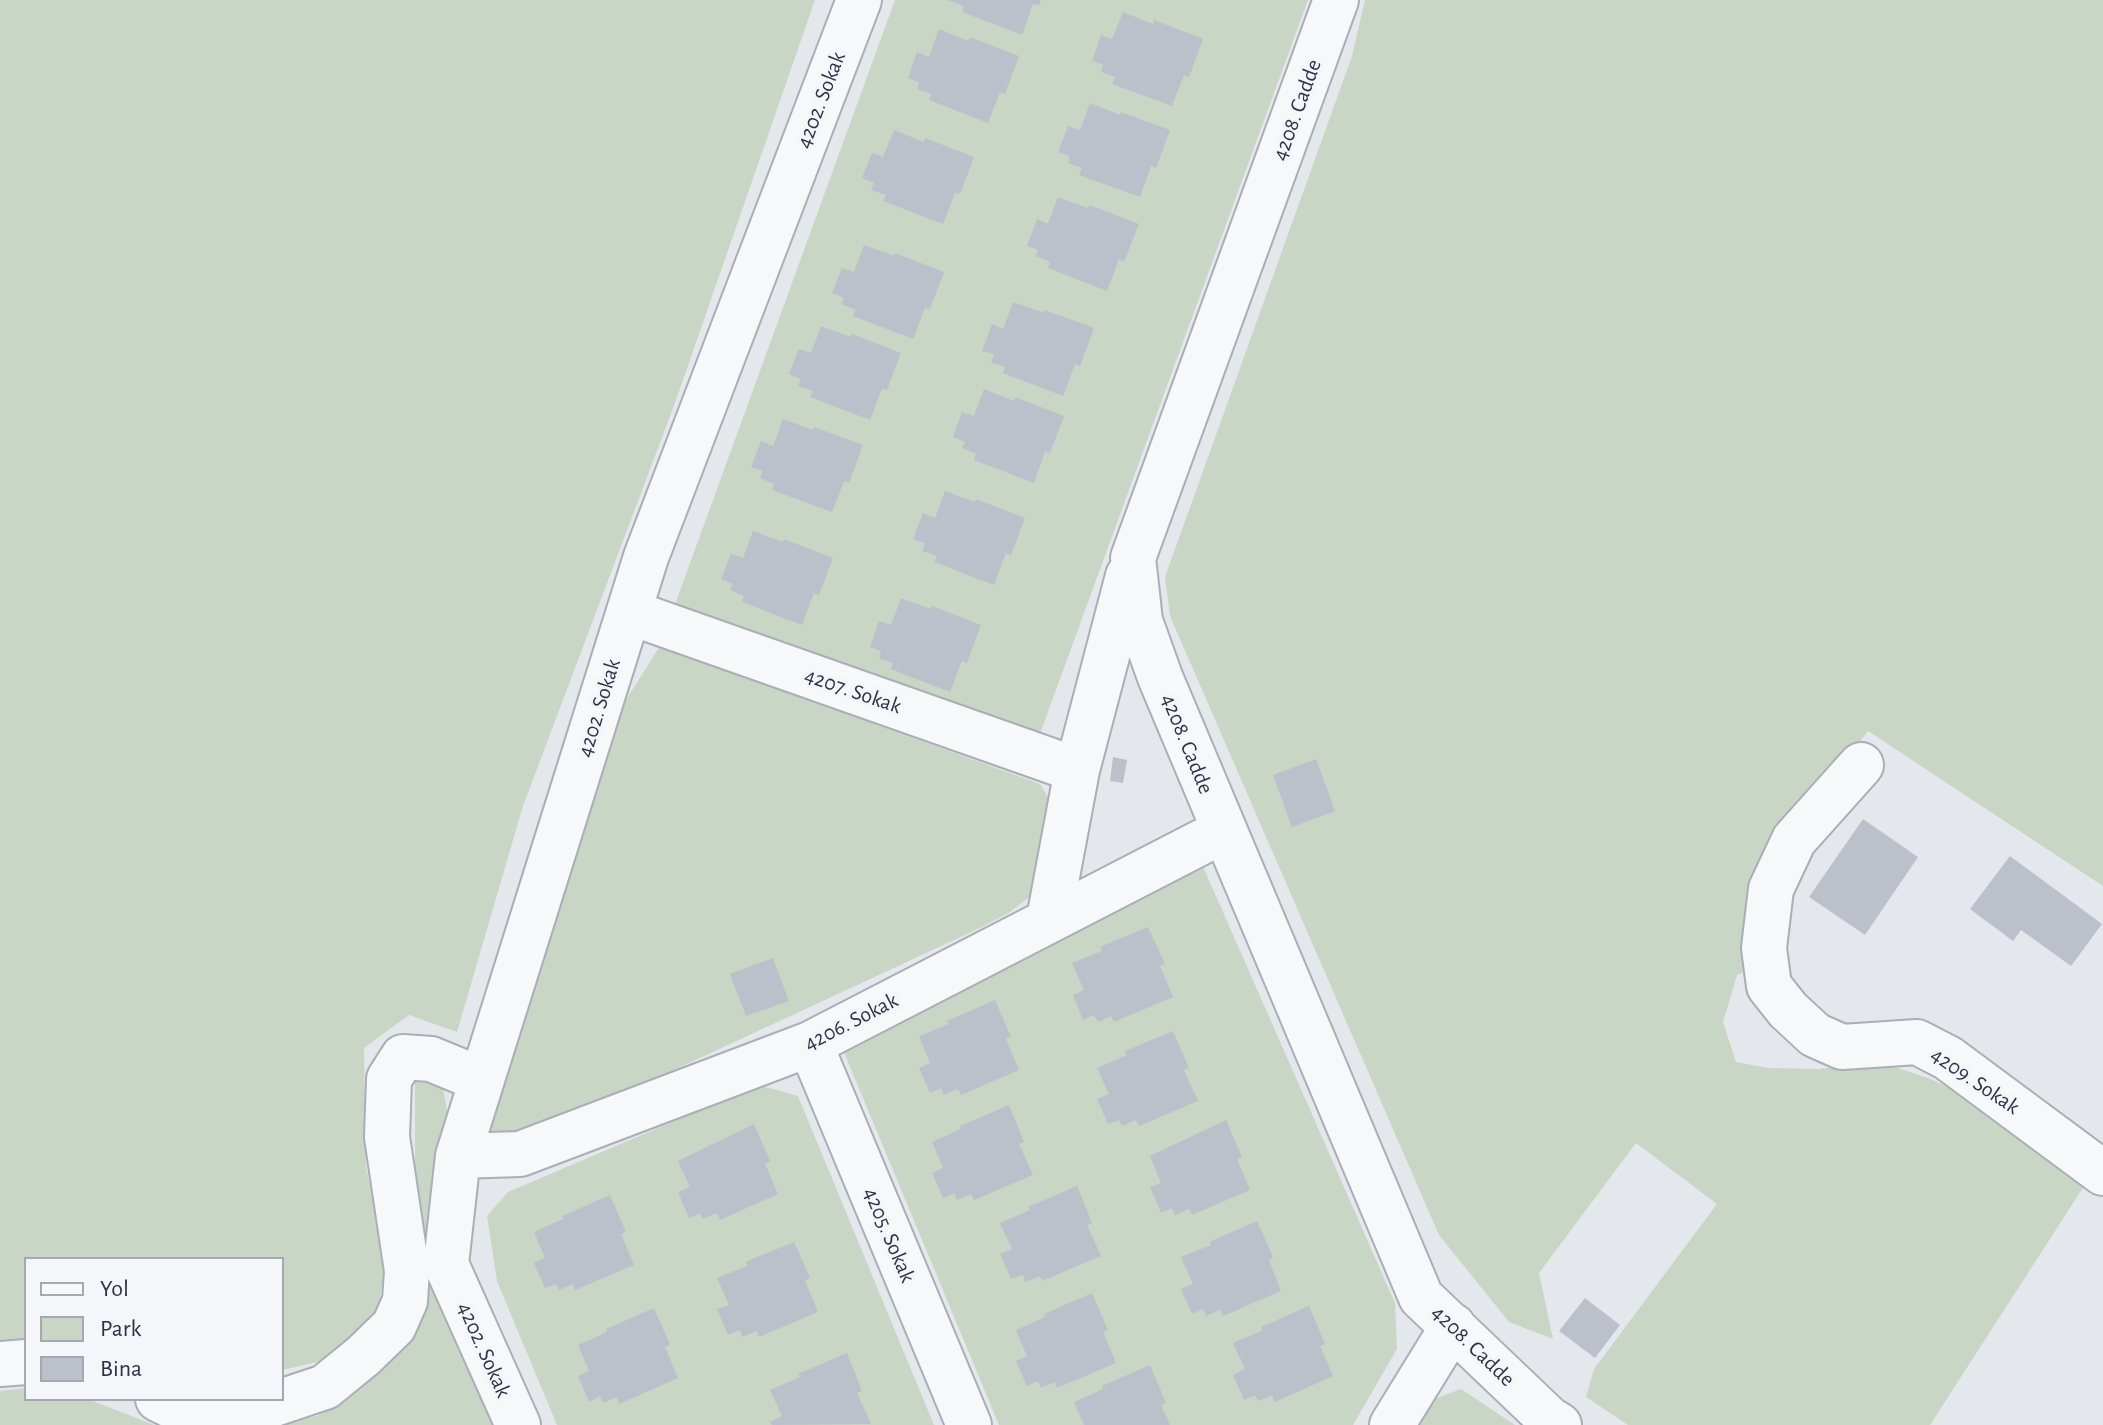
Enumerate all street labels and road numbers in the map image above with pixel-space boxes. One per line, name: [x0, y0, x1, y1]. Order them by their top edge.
street label: 4202. Sokak: [791, 48, 851, 152]
street label: 4208. Cadde: [1266, 56, 1328, 164]
street label: 4202. Sokak: [572, 656, 626, 760]
street label: 4207. Sokak: [801, 662, 905, 720]
street label: 4208. Cadde: [1155, 690, 1219, 798]
street label: 4206. Sokak: [800, 987, 902, 1057]
street label: 4209. Sokak: [1925, 1042, 2025, 1120]
street label: 4205. Sokak: [857, 1184, 921, 1286]
street label: 4202. Sokak: [451, 1298, 517, 1402]
street label: 4208. Cadde: [1426, 1300, 1520, 1392]

